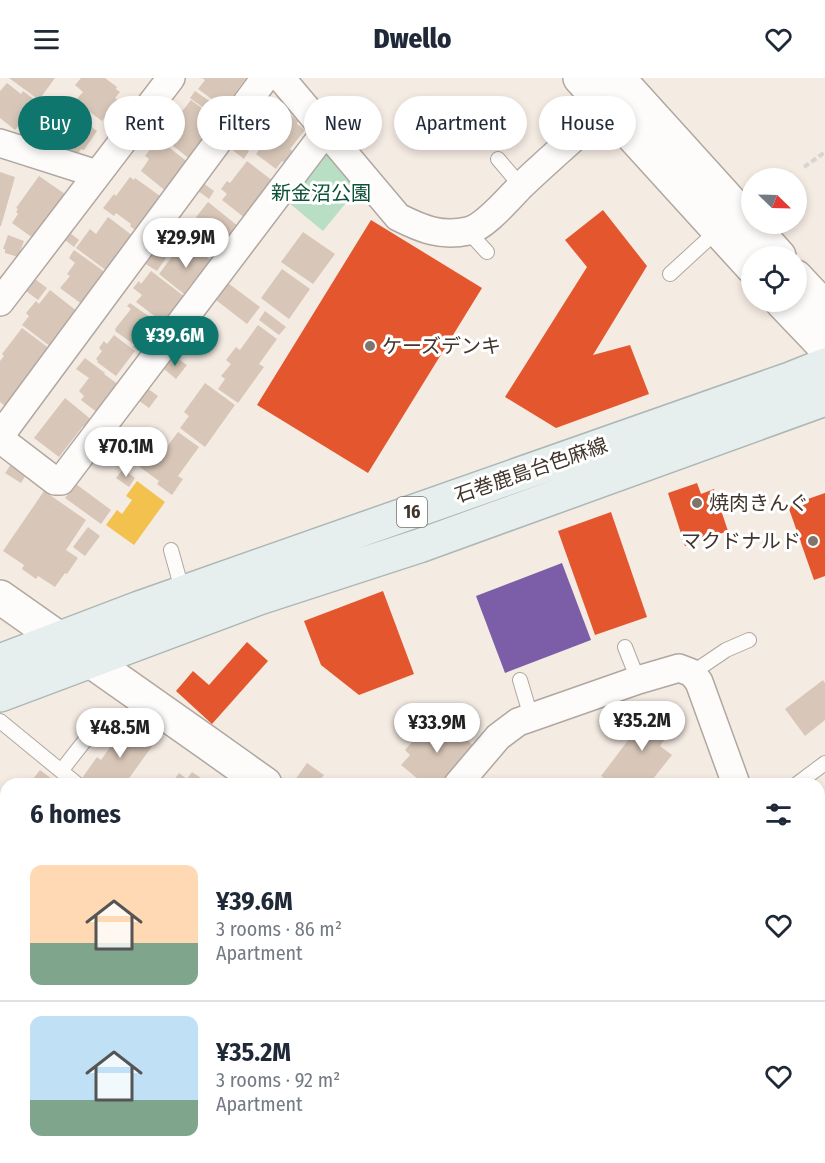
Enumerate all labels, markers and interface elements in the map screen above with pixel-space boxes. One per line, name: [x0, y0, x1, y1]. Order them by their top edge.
icon: menu: [30, 23, 63, 56]
text: Dwello: [373, 23, 452, 55]
icon: heart: [762, 23, 795, 56]
chip: Buy: [18, 96, 92, 150]
chip: Rent: [104, 96, 185, 150]
chip: Filters: [197, 96, 292, 150]
chip: New: [304, 96, 382, 150]
chip: Apartment: [394, 96, 527, 150]
chip: House: [539, 96, 636, 150]
north arrow: [741, 168, 807, 234]
map controls: [741, 168, 807, 312]
park label: 新金沼公園: [271, 181, 371, 205]
pin: ¥29.9M: [137, 218, 235, 269]
text: ¥29.9M: [157, 225, 215, 249]
button: locate: [741, 246, 807, 312]
pin: ¥39.6M: [126, 316, 224, 367]
text: ¥39.6M: [146, 323, 205, 347]
place label: ケーズデンキ: [382, 334, 501, 358]
marker: ケーズデンキ: [363, 339, 377, 353]
pin: ¥70.1M: [77, 427, 175, 478]
street label: 石巻鹿島台色麻線: [451, 433, 611, 507]
text: ¥70.1M: [98, 434, 154, 458]
place label: 焼肉きんぐ: [709, 491, 809, 515]
marker: 焼肉きんぐ: [690, 496, 704, 510]
road number: 16: [397, 497, 427, 527]
place label: マクドナルド: [681, 529, 801, 553]
marker: マクドナルド: [806, 534, 820, 548]
pin: ¥35.2M: [593, 701, 691, 752]
pin: ¥33.9M: [388, 703, 486, 754]
pin: ¥48.5M: [71, 708, 169, 759]
text: ¥35.2M: [613, 708, 671, 732]
text: ¥33.9M: [408, 710, 466, 734]
text: ¥48.5M: [90, 715, 150, 739]
icon: filters: [762, 798, 795, 831]
text: 6 homes: [30, 799, 121, 830]
text: ¥39.6M: [216, 886, 293, 917]
icon: home: [78, 889, 150, 961]
icon: heart: [762, 909, 795, 942]
text: 3 rooms · 86 m²: [216, 917, 342, 941]
text: Apartment: [216, 941, 303, 965]
text: ¥35.2M: [216, 1037, 291, 1068]
icon: home: [78, 1040, 150, 1112]
icon: heart: [762, 1060, 795, 1093]
text: 3 rooms · 92 m²: [216, 1068, 340, 1092]
text: Apartment: [216, 1092, 303, 1116]

